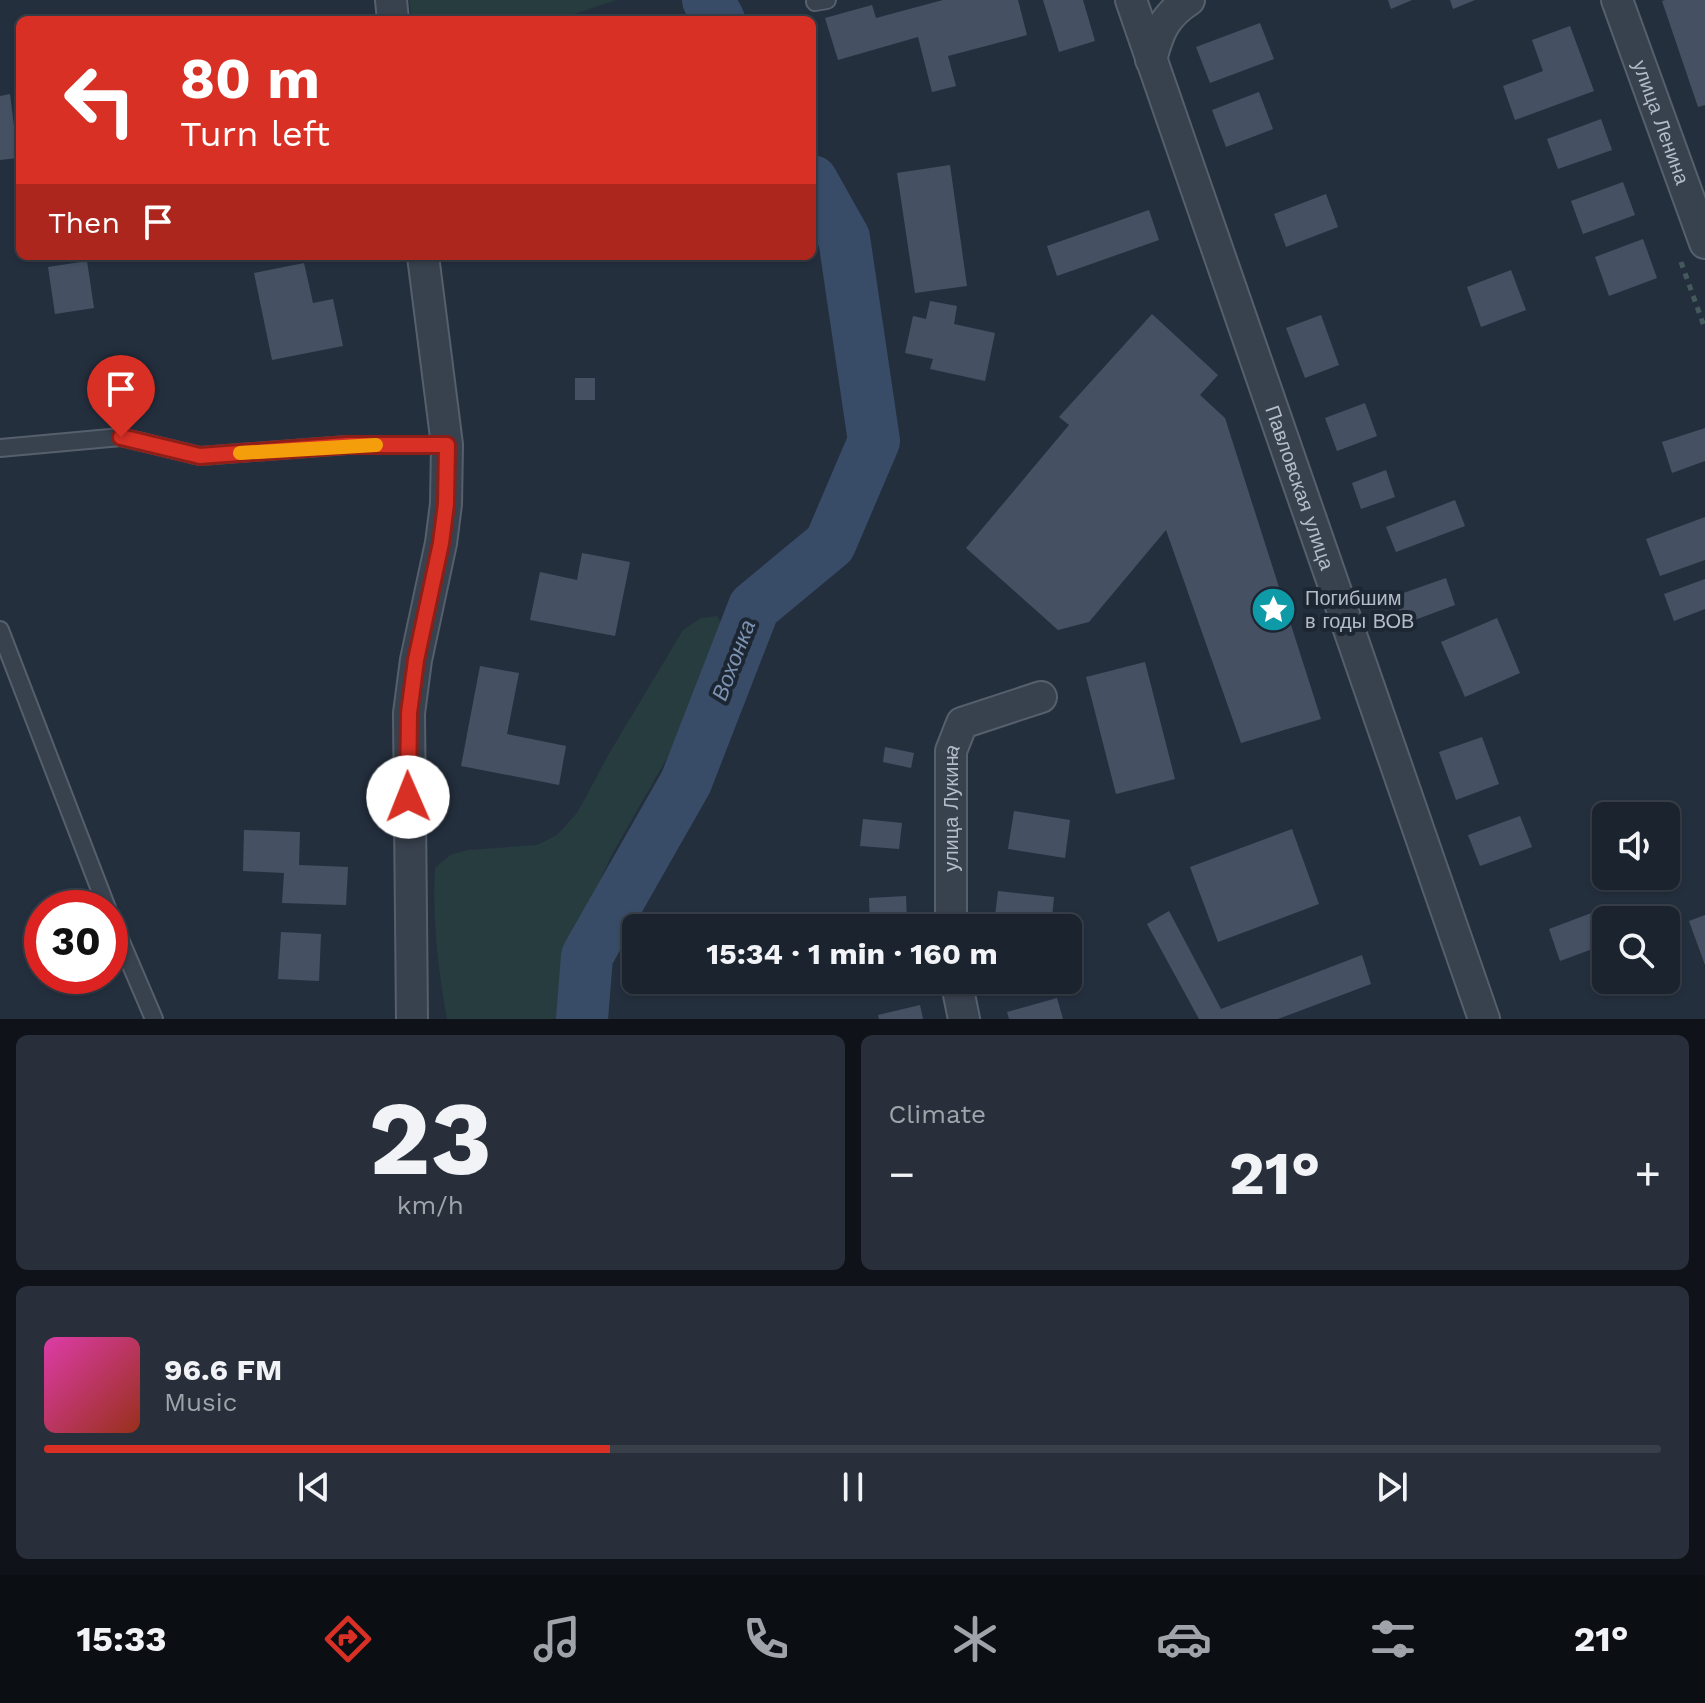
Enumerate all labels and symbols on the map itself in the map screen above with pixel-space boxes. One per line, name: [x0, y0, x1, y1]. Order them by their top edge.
street label: улица Ленина: [1628, 57, 1695, 188]
pin: [87, 355, 155, 437]
street label: Павловская улица: [1260, 402, 1340, 574]
place icon: Погибшим в годы ВОВ: [1250, 586, 1298, 634]
place label: Погибшим в годы ВОВ: [1305, 586, 1414, 633]
water label: Вохонка: [707, 616, 760, 704]
street label: улица Лукина: [938, 740, 965, 872]
position arrow: [366, 755, 450, 839]
speed limit sign: 30: [24, 890, 128, 994]

